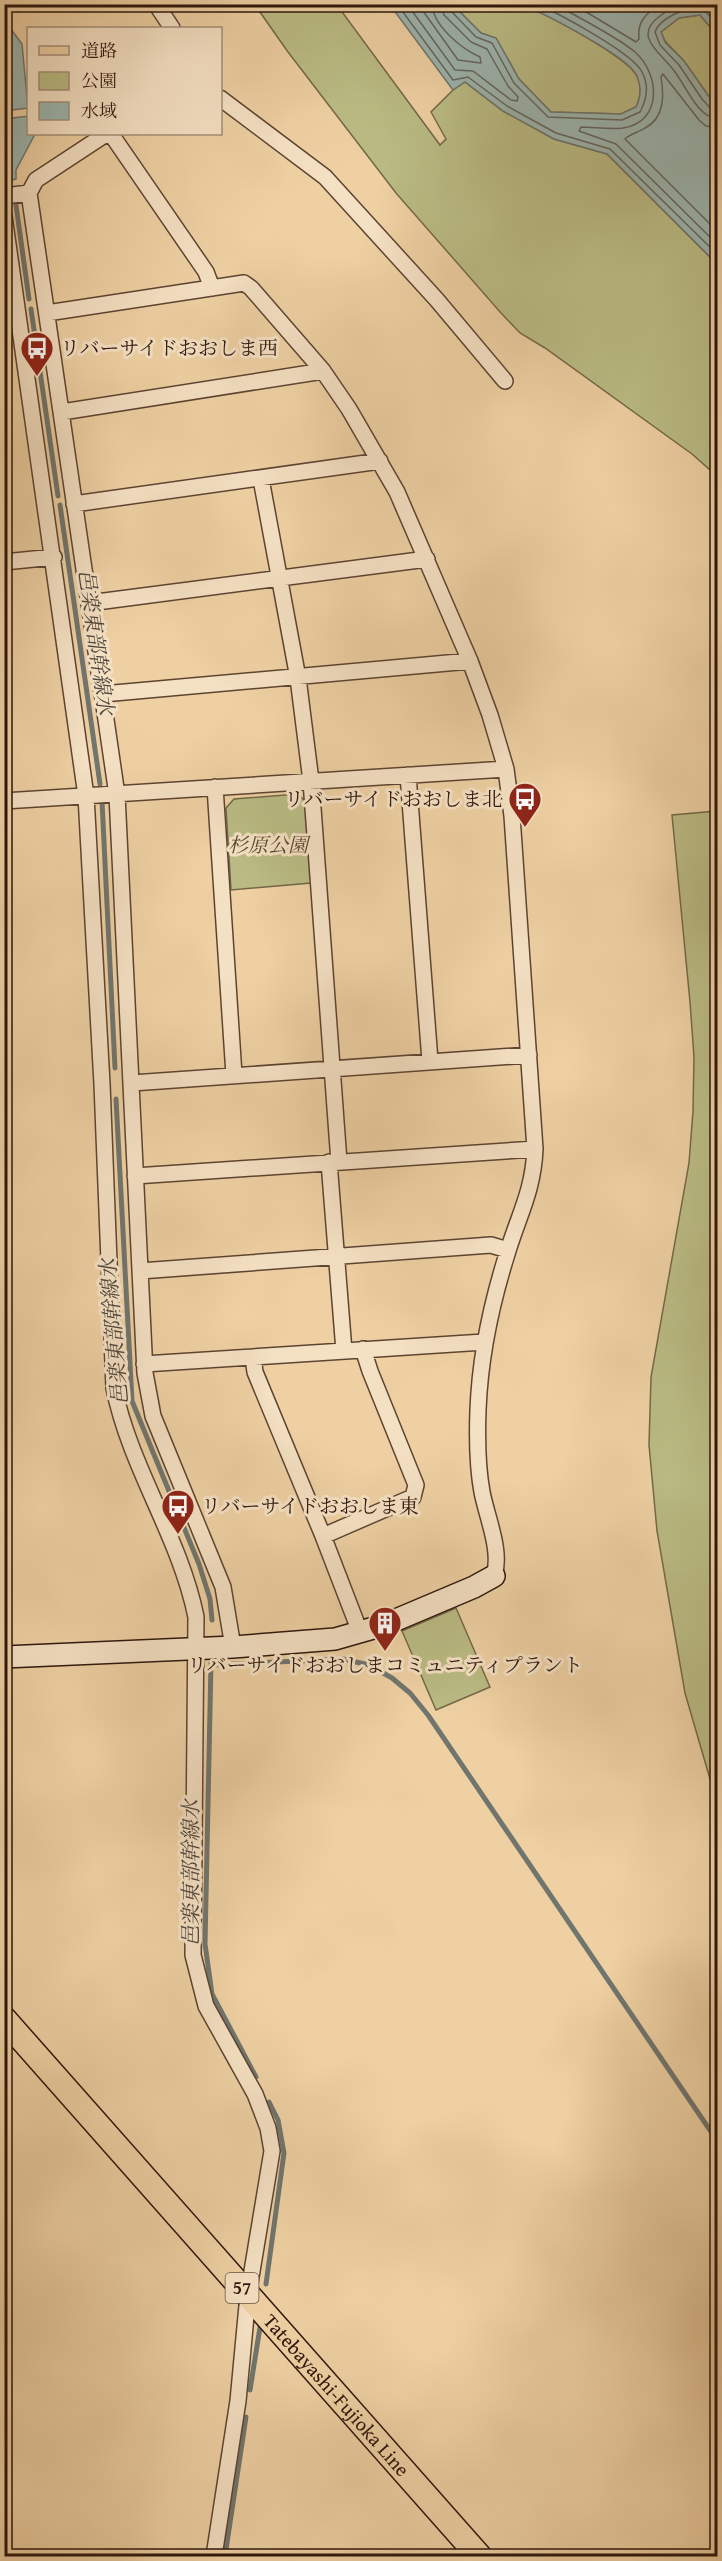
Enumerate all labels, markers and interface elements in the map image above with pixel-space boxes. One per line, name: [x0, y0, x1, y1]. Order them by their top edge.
legend: [27, 27, 222, 135]
text: 道路: [81, 37, 117, 64]
text: 公園: [81, 67, 117, 94]
text: 水域: [81, 97, 117, 124]
bus stop icon: リバーサイドおおしま西: [19, 330, 55, 377]
place label: リバーサイドおおしま西: [60, 333, 278, 362]
water label: 邑楽東部幹線水: [71, 567, 122, 719]
bus stop icon: リバーサイドおおしま北: [507, 781, 543, 828]
place label: リバーサイドおおしま北: [284, 784, 502, 813]
park label: 杉原公園: [228, 830, 311, 859]
water label: 邑楽東部幹線水: [91, 1255, 135, 1407]
bus stop icon: リバーサイドおおしま東: [160, 1488, 196, 1535]
place label: リバーサイドおおしま東: [201, 1491, 419, 1520]
building icon: リバーサイドおおしまコミュニティプラント: [367, 1605, 403, 1652]
place label: リバーサイドおおしまコミュニティプラント: [187, 1650, 583, 1679]
water label: 邑楽東部幹線水: [175, 1798, 206, 1947]
road number: 57: [226, 2273, 258, 2303]
street label: Tatebayashi-Fujioka Line: [257, 2307, 417, 2482]

